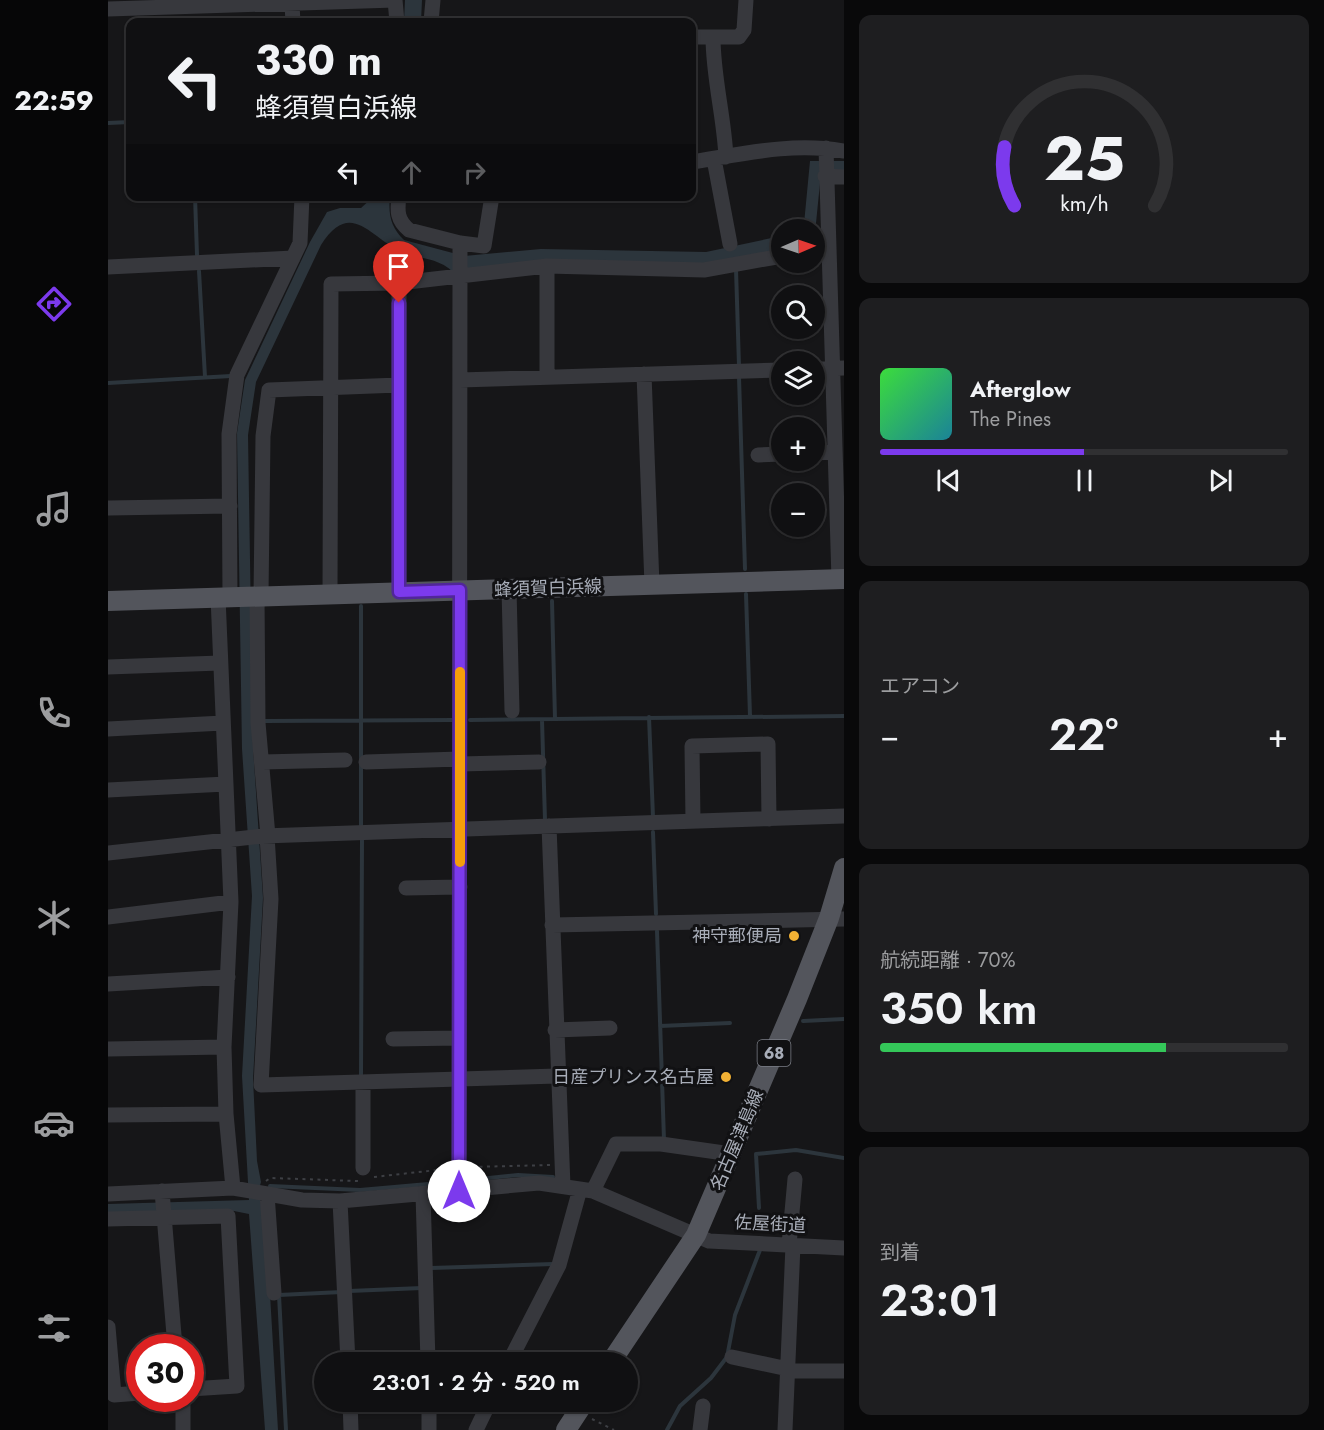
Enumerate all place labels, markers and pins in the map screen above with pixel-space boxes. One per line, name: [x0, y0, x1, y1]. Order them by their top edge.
pin: [373, 241, 424, 303]
place label: 神守郵便局: [692, 923, 782, 949]
marker: 神守郵便局: [787, 929, 801, 943]
place label: 日産プリンス名古屋: [552, 1064, 714, 1090]
marker: 日産プリンス名古屋: [719, 1070, 733, 1084]

